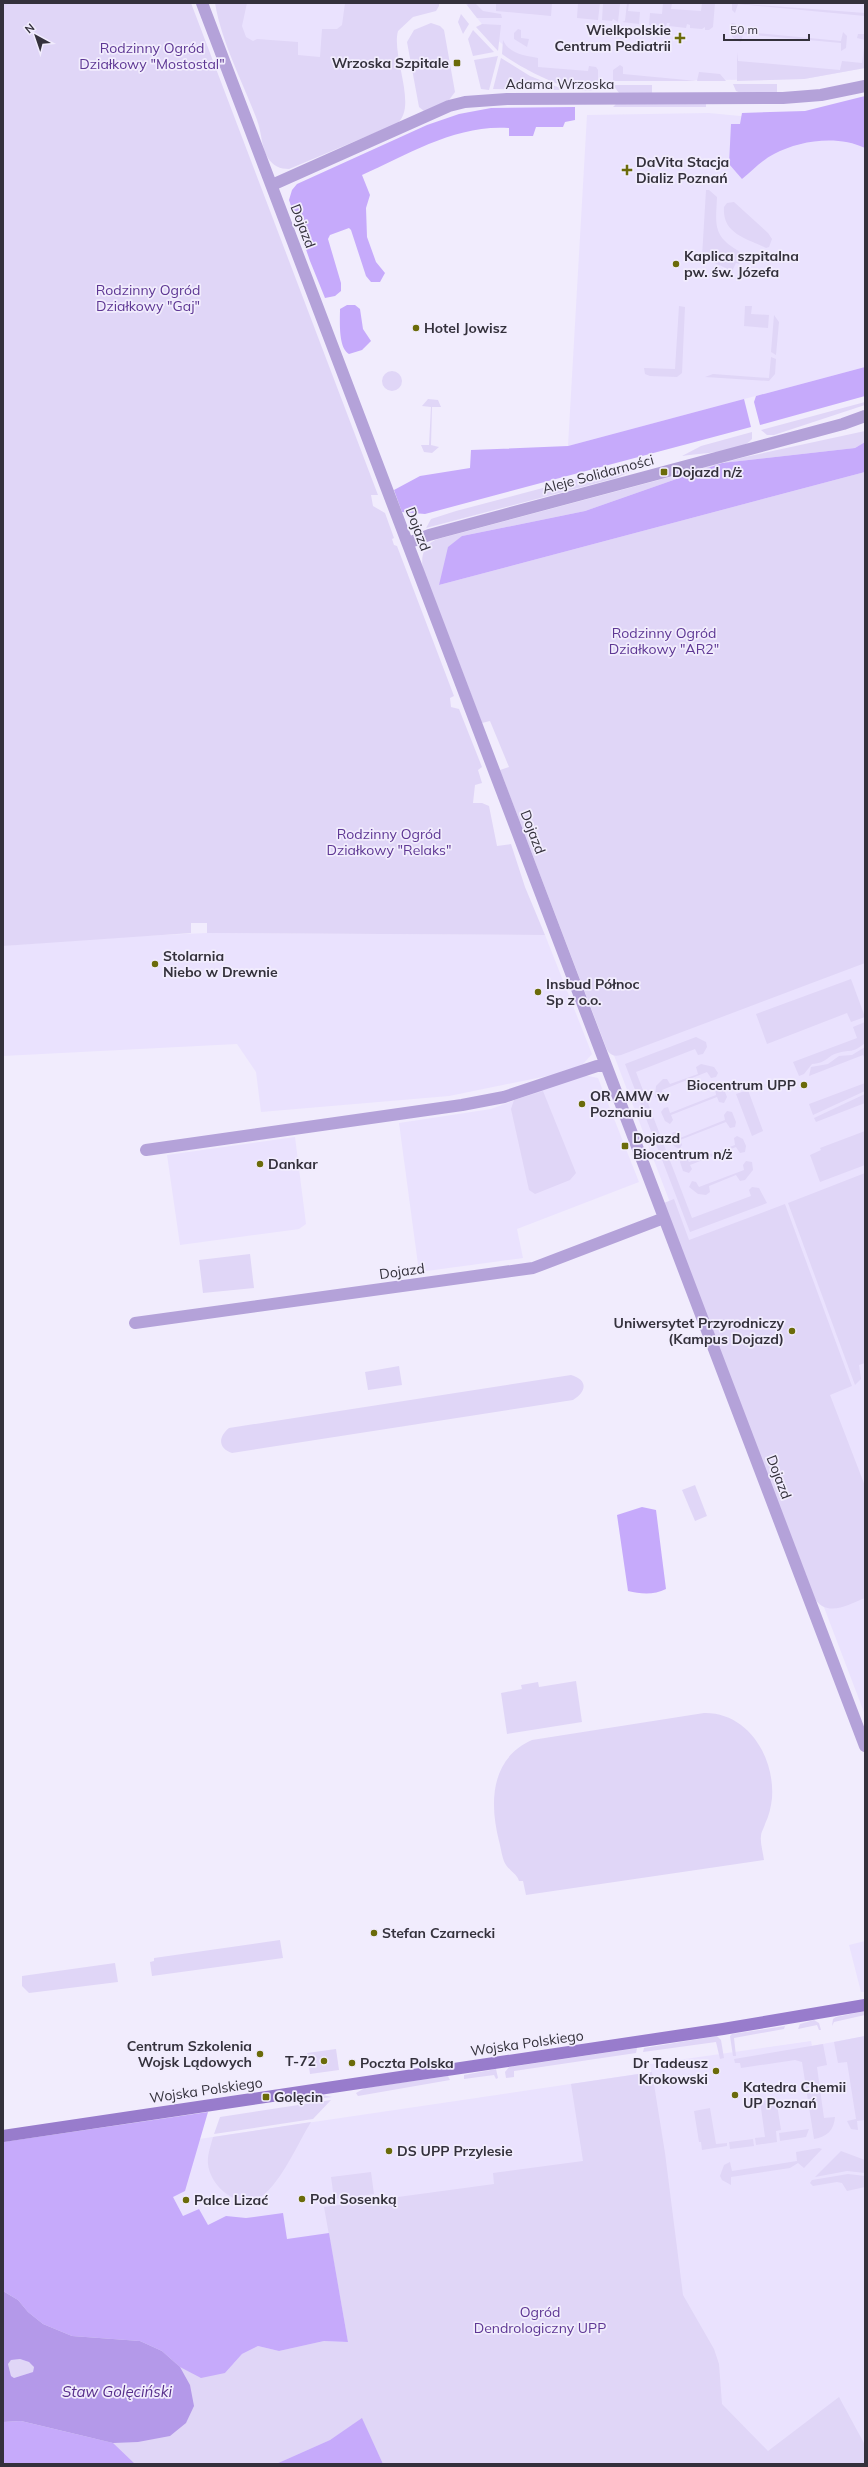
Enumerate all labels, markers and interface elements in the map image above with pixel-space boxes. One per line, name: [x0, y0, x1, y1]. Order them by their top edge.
north arrow: [16, 16, 56, 56]
scale bar: [724, 16, 809, 42]
text: N: [22, 20, 37, 36]
place label: Wielkpolskie Centrum Pediatrii: [554, 21, 671, 55]
text: 50 m: [730, 22, 758, 37]
marker: Wielkpolskie Centrum Pediatrii: [674, 32, 686, 44]
park label: Rodzinny Ogród Działkowy "Mostostal": [79, 39, 225, 73]
place label: Wrzoska Szpitale: [332, 54, 449, 72]
marker: Wrzoska Szpitale: [452, 58, 462, 68]
street label: Adama Wrzoska: [506, 75, 614, 93]
place label: DaVita Stacja Dializ Poznań: [636, 153, 729, 187]
marker: DaVita Stacja Dializ Poznań: [621, 164, 633, 176]
street label: Dojazd: [286, 201, 320, 251]
place label: Kaplica szpitalna pw. św. Józefa: [684, 247, 799, 281]
marker: Kaplica szpitalna pw. św. Józefa: [671, 259, 681, 269]
park label: Rodzinny Ogród Działkowy "Gaj": [96, 281, 200, 315]
place label: Hotel Jowisz: [424, 319, 507, 337]
marker: Hotel Jowisz: [411, 323, 421, 333]
street label: Aleje Solidarności: [540, 450, 656, 498]
place label: Dojazd n/ż: [672, 463, 742, 481]
marker: Dojazd n/ż: [659, 467, 669, 477]
street label: Dojazd: [401, 504, 435, 554]
park label: Rodzinny Ogród Działkowy "AR2": [609, 624, 719, 658]
street label: Dojazd: [516, 807, 550, 857]
park label: Rodzinny Ogród Działkowy "Relaks": [326, 825, 452, 859]
place label: Stolarnia Niebo w Drewnie: [163, 947, 278, 981]
marker: Stolarnia Niebo w Drewnie: [150, 959, 160, 969]
place label: Insbud Północ Sp z o.o.: [546, 975, 640, 1009]
marker: Insbud Północ Sp z o.o.: [533, 987, 543, 997]
place label: Biocentrum UPP: [687, 1076, 796, 1094]
marker: Biocentrum UPP: [799, 1080, 809, 1090]
place label: OR AMW w Poznaniu: [590, 1087, 670, 1121]
marker: OR AMW w Poznaniu: [577, 1099, 587, 1109]
place label: Dojazd Biocentrum n/ż: [633, 1129, 733, 1163]
marker: Dojazd Biocentrum n/ż: [620, 1141, 630, 1151]
place label: Dankar: [268, 1155, 318, 1173]
marker: Dankar: [255, 1159, 265, 1169]
street label: Dojazd: [378, 1259, 426, 1283]
place label: Uniwersytet Przyrodniczy (Kampus Dojazd): [614, 1314, 784, 1348]
marker: Uniwersytet Przyrodniczy (Kampus Dojazd): [787, 1326, 797, 1336]
street label: Dojazd: [762, 1452, 796, 1502]
place label: Stefan Czarnecki: [382, 1924, 495, 1942]
marker: Stefan Czarnecki: [369, 1928, 379, 1938]
street label: Wojska Polskiego: [469, 2026, 585, 2060]
place label: Centrum Szkolenia Wojsk Lądowych: [127, 2037, 252, 2071]
marker: Centrum Szkolenia Wojsk Lądowych: [255, 2049, 265, 2059]
place label: T-72: [285, 2052, 316, 2070]
place label: Poczta Polska: [360, 2054, 454, 2072]
place label: Dr Tadeusz Krokowski: [633, 2054, 708, 2088]
marker: T-72: [319, 2056, 329, 2066]
marker: Poczta Polska: [347, 2058, 357, 2068]
marker: Dr Tadeusz Krokowski: [711, 2066, 721, 2076]
street label: Wojska Polskiego: [148, 2073, 264, 2107]
place label: Katedra Chemii UP Poznań: [743, 2078, 846, 2112]
place label: Golęcin: [274, 2088, 323, 2106]
marker: Katedra Chemii UP Poznań: [730, 2090, 740, 2100]
marker: Golęcin: [261, 2092, 271, 2102]
place label: DS UPP Przylesie: [397, 2142, 513, 2160]
marker: DS UPP Przylesie: [384, 2146, 394, 2156]
place label: Pod Sosenką: [310, 2190, 397, 2208]
place label: Palce Lizać: [194, 2191, 268, 2209]
marker: Pod Sosenką: [297, 2194, 307, 2204]
marker: Palce Lizać: [181, 2195, 191, 2205]
park label: Ogród Dendrologiczny UPP: [474, 2303, 606, 2337]
water label: Staw Golęciński: [62, 2382, 173, 2401]

